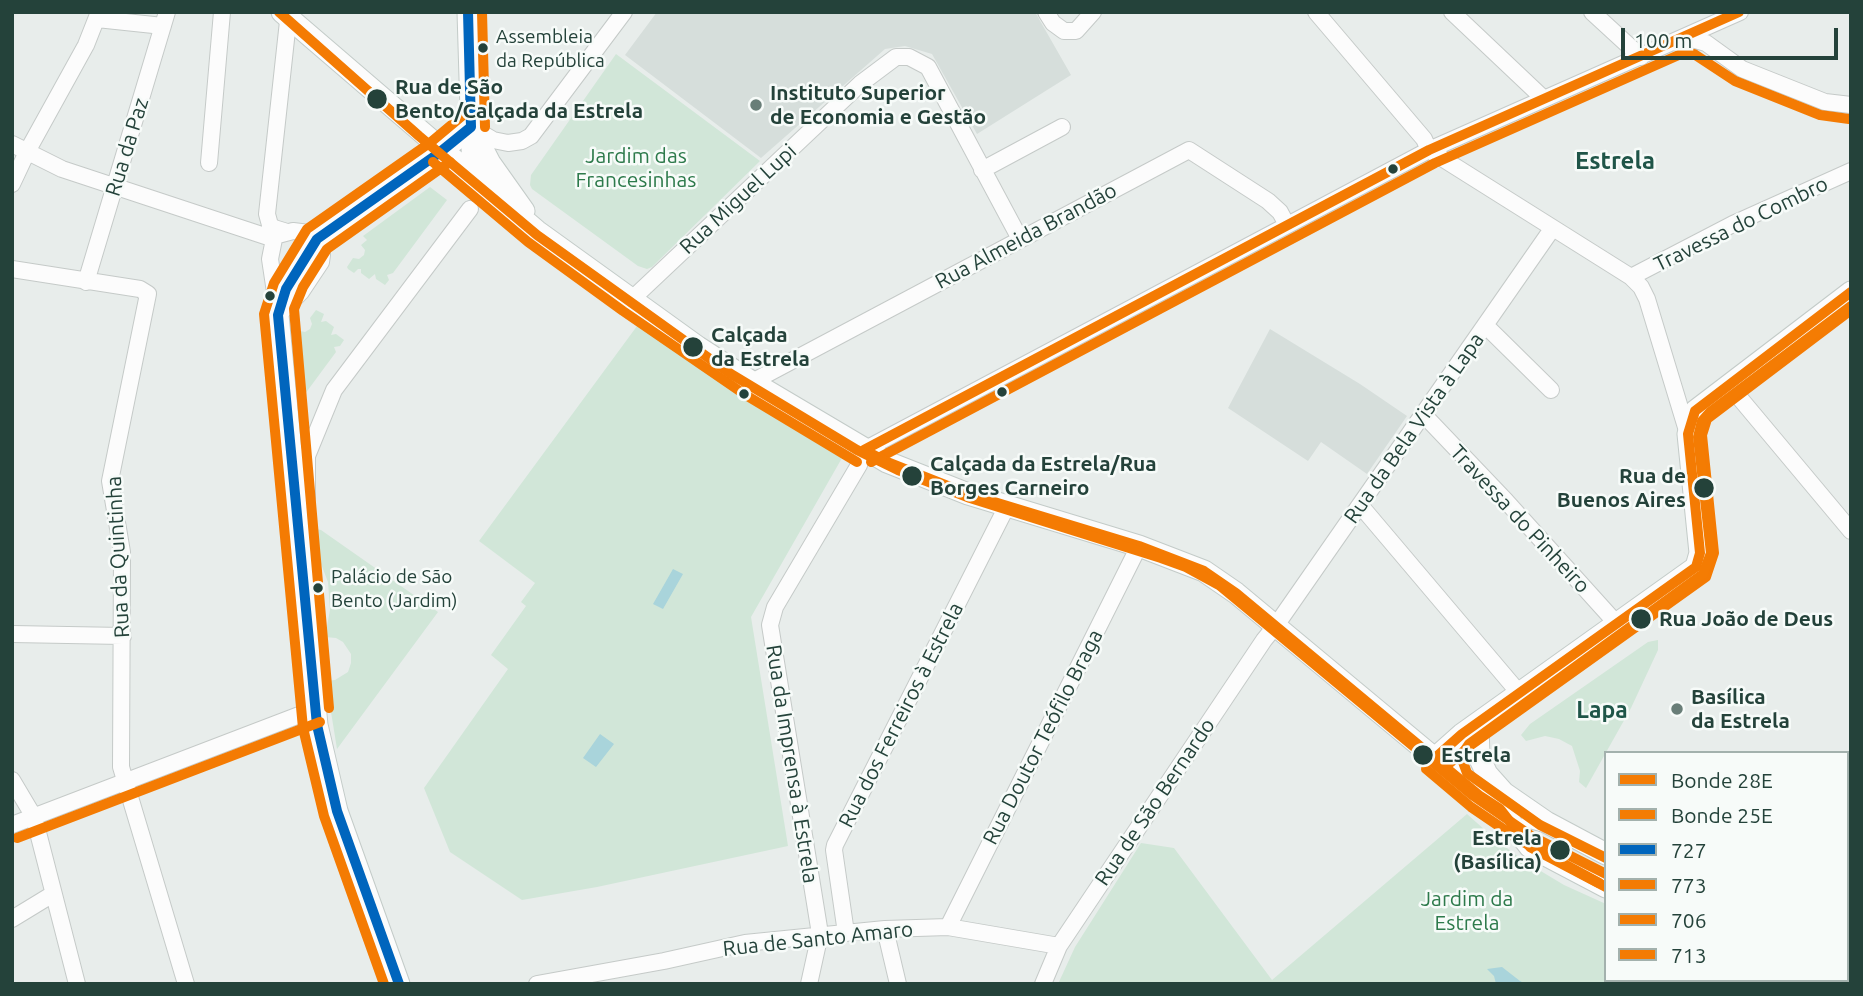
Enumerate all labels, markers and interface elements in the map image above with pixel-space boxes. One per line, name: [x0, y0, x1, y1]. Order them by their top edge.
scale bar: [1625, 14, 1842, 58]
place label: Assembleia da República: [496, 26, 605, 70]
text: 100 m: [1634, 28, 1692, 52]
marker: Assembleia da República: [476, 41, 490, 55]
place label: Rua de São Bento/Calçada da Estrela: [395, 74, 643, 124]
place label: Instituto Superior de Economia e Gestão: [770, 80, 986, 130]
marker: Rua de São Bento/Calçada da Estrela: [365, 87, 389, 111]
street label: Rua da Paz: [100, 95, 154, 199]
marker: Instituto Superior de Economia e Gestão: [748, 97, 764, 113]
street label: Rua Miguel Lupi: [675, 139, 801, 259]
park label: Jardim das Francesinhas: [576, 143, 696, 193]
district label: Estrela: [1575, 147, 1655, 175]
unlabelled marker: [1386, 162, 1400, 176]
street label: Travessa do Combro: [1650, 171, 1832, 277]
street label: Rua Almeida Brandão: [931, 177, 1121, 295]
unlabelled marker: [263, 289, 277, 303]
place label: Calçada da Estrela: [711, 322, 810, 372]
street label: Rua da Bela Vista à Lapa: [1339, 328, 1489, 528]
marker: Calçada da Estrela: [681, 335, 705, 359]
unlabelled marker: [995, 385, 1009, 399]
unlabelled marker: [737, 387, 751, 401]
street label: Travessa do Pinheiro: [1445, 440, 1595, 598]
place label: Calçada da Estrela/Rua Borges Carneiro: [930, 451, 1157, 501]
place label: Rua de Buenos Aires: [1557, 463, 1686, 513]
marker: Calçada da Estrela/Rua Borges Carneiro: [900, 464, 924, 488]
street label: Rua da Quintinha: [101, 475, 135, 639]
marker: Rua de Buenos Aires: [1692, 476, 1716, 500]
place label: Palácio de São Bento (Jardim): [331, 566, 457, 610]
marker: Palácio de São Bento (Jardim): [311, 581, 325, 595]
street label: Rua dos Ferreiros à Estrela: [833, 598, 969, 832]
place label: Rua João de Deus: [1659, 606, 1833, 632]
marker: Rua João de Deus: [1629, 607, 1653, 631]
street label: Rua Doutor Teófilo Braga: [978, 625, 1108, 849]
street label: Rua da Imprensa à Estrela: [761, 643, 823, 885]
place label: Basílica da Estrela: [1691, 684, 1790, 734]
district label: Lapa: [1576, 696, 1628, 724]
marker: Basílica da Estrela: [1669, 701, 1685, 717]
street label: Rua de São Bernardo: [1090, 714, 1220, 890]
place label: Estrela: [1441, 742, 1511, 768]
marker: Estrela: [1411, 743, 1435, 767]
legend: [1604, 751, 1849, 982]
text: Bonde 28E: [1671, 768, 1773, 792]
text: Bonde 25E: [1671, 803, 1773, 827]
place label: Estrela (Basílica): [1453, 825, 1542, 875]
marker: Estrela (Basílica): [1548, 838, 1572, 862]
text: 727: [1671, 838, 1707, 862]
text: 773: [1671, 873, 1707, 897]
park label: Jardim da Estrela: [1421, 886, 1513, 936]
text: 706: [1671, 908, 1707, 932]
street label: Rua de Santo Amaro: [722, 916, 914, 962]
text: 713: [1671, 943, 1707, 967]

